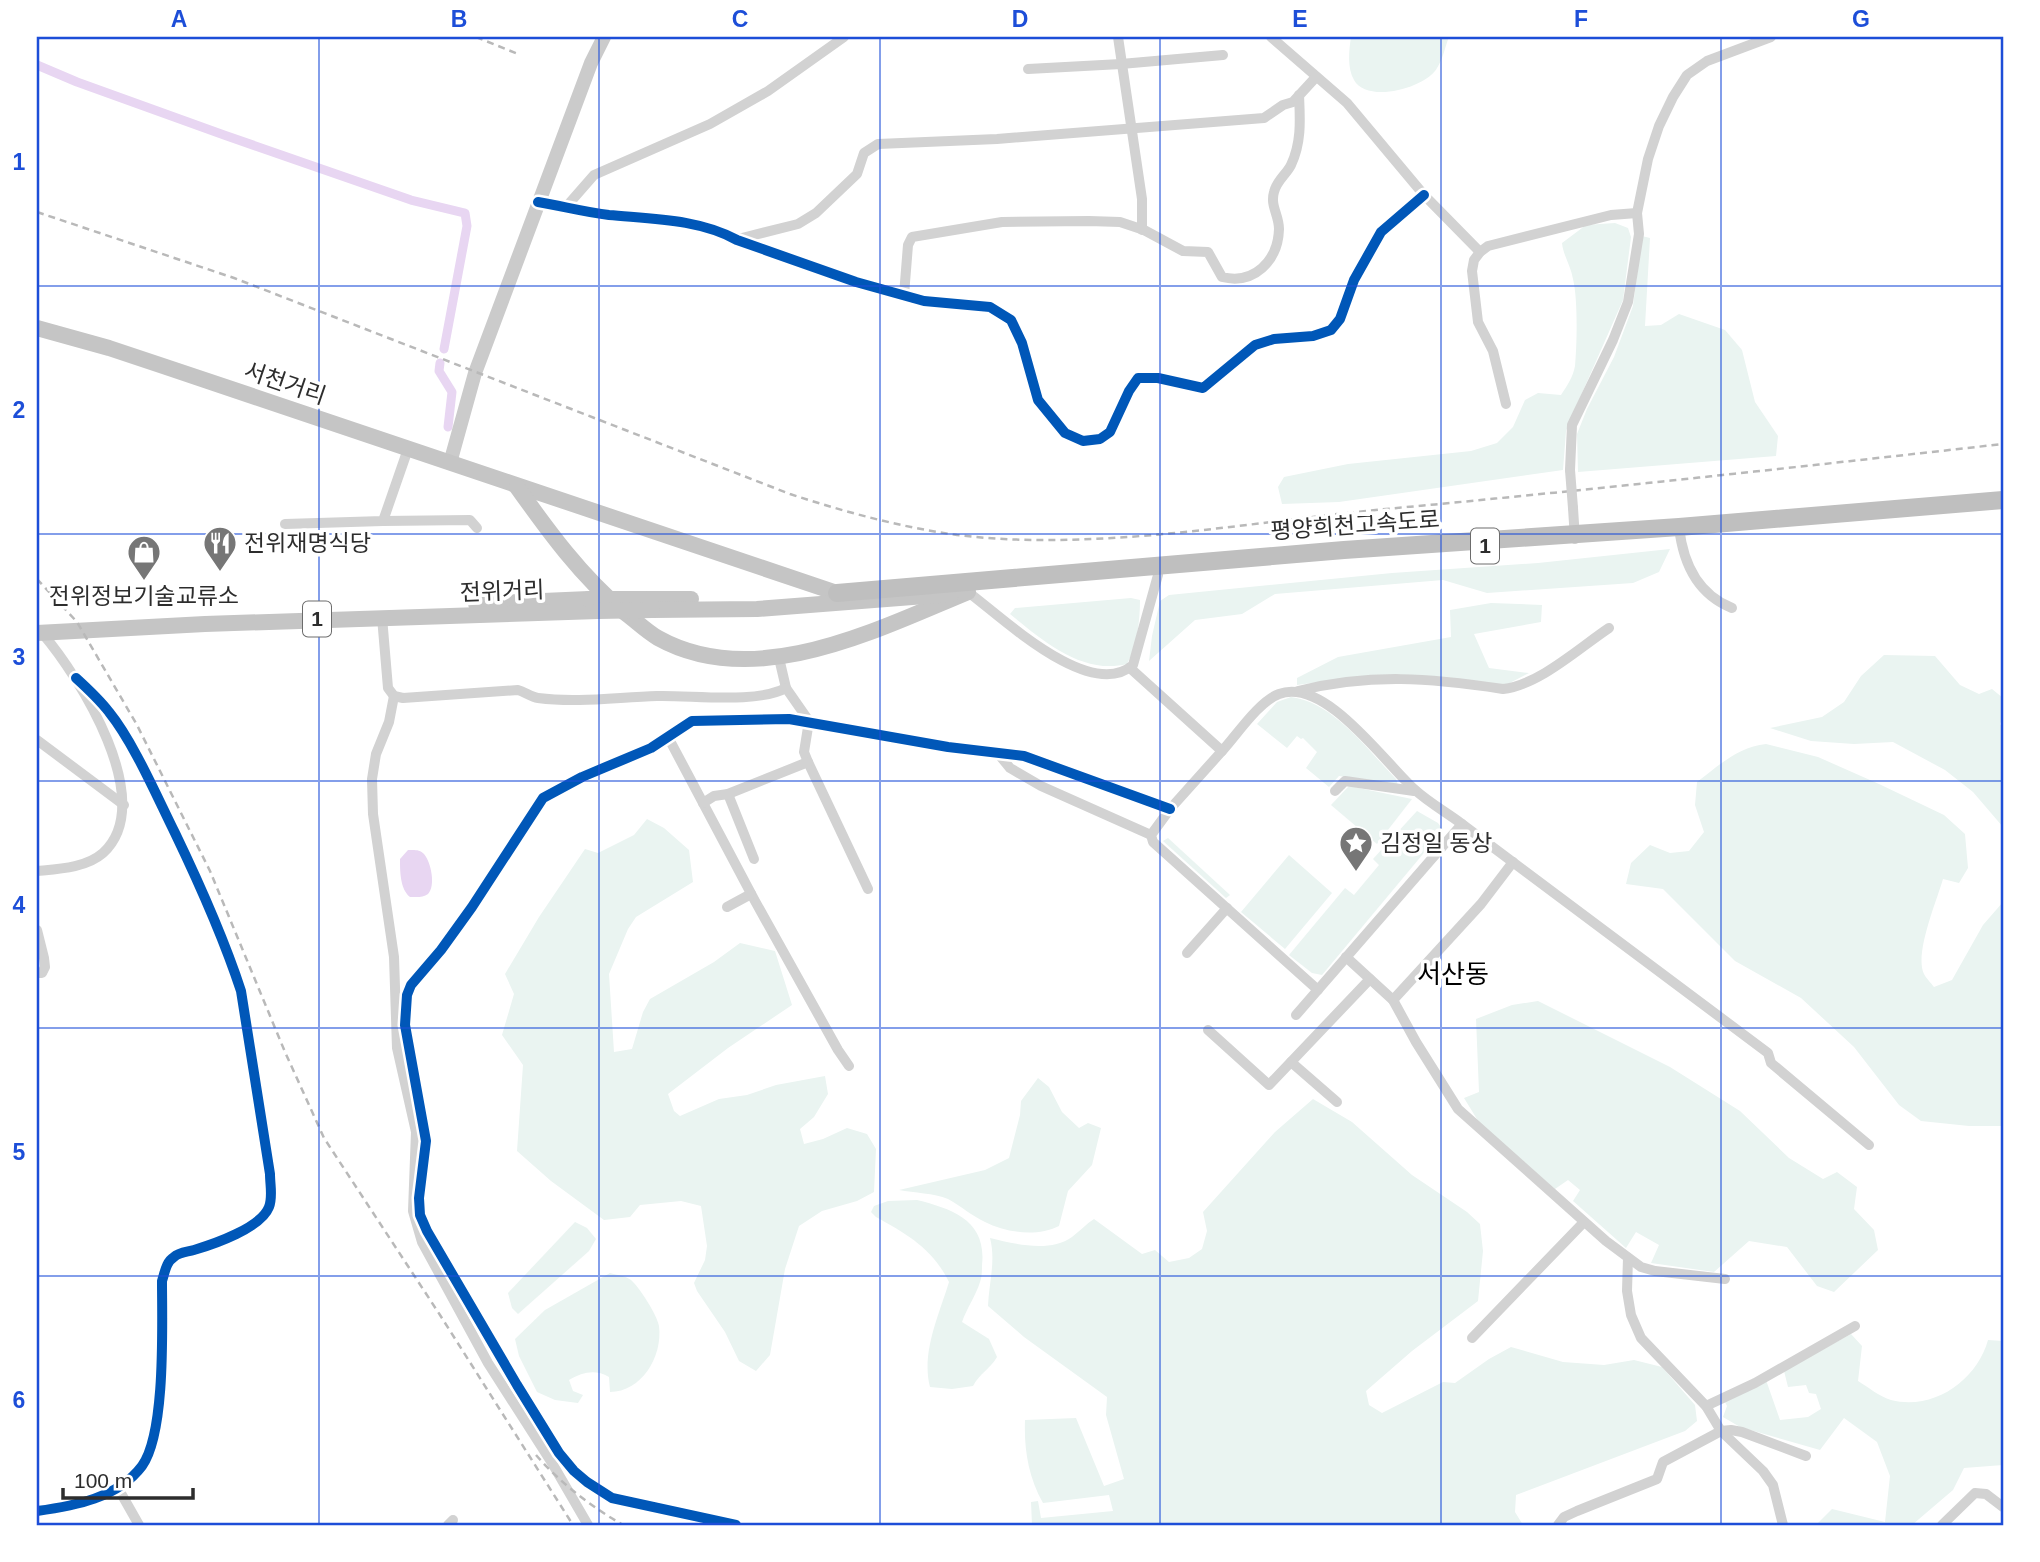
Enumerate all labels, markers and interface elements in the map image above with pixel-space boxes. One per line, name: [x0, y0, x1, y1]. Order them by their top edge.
text: A: [171, 6, 187, 32]
text: B: [451, 6, 467, 32]
text: C: [732, 6, 748, 32]
text: D: [1012, 6, 1028, 32]
text: E: [1292, 6, 1308, 32]
text: F: [1574, 6, 1588, 32]
text: G: [1852, 6, 1870, 32]
text: 1: [13, 149, 26, 175]
street label: 서천거리: [241, 357, 329, 409]
text: 2: [13, 397, 25, 423]
street label: 평양희천고속도로: [1270, 506, 1440, 544]
restaurant icon: 전위재명식당: [201, 524, 239, 573]
road number: 1: [1471, 528, 1499, 564]
place label: 전위재명식당: [244, 530, 371, 556]
shop icon: 전위정보기술교류소: [125, 533, 163, 582]
street label: 전위거리: [459, 577, 545, 605]
place label: 전위정보기술교류소: [49, 583, 239, 609]
road number: 1: [303, 602, 331, 636]
text: 3: [13, 644, 25, 670]
place icon: 김정일 동상: [1337, 824, 1375, 873]
place label: 김정일 동상: [1380, 830, 1492, 856]
text: 4: [13, 892, 26, 918]
district label: 서산동: [1417, 959, 1489, 989]
text: 5: [13, 1139, 26, 1165]
text: 6: [13, 1387, 25, 1413]
scale bar: [63, 1457, 192, 1501]
text: 100 m: [74, 1469, 132, 1492]

